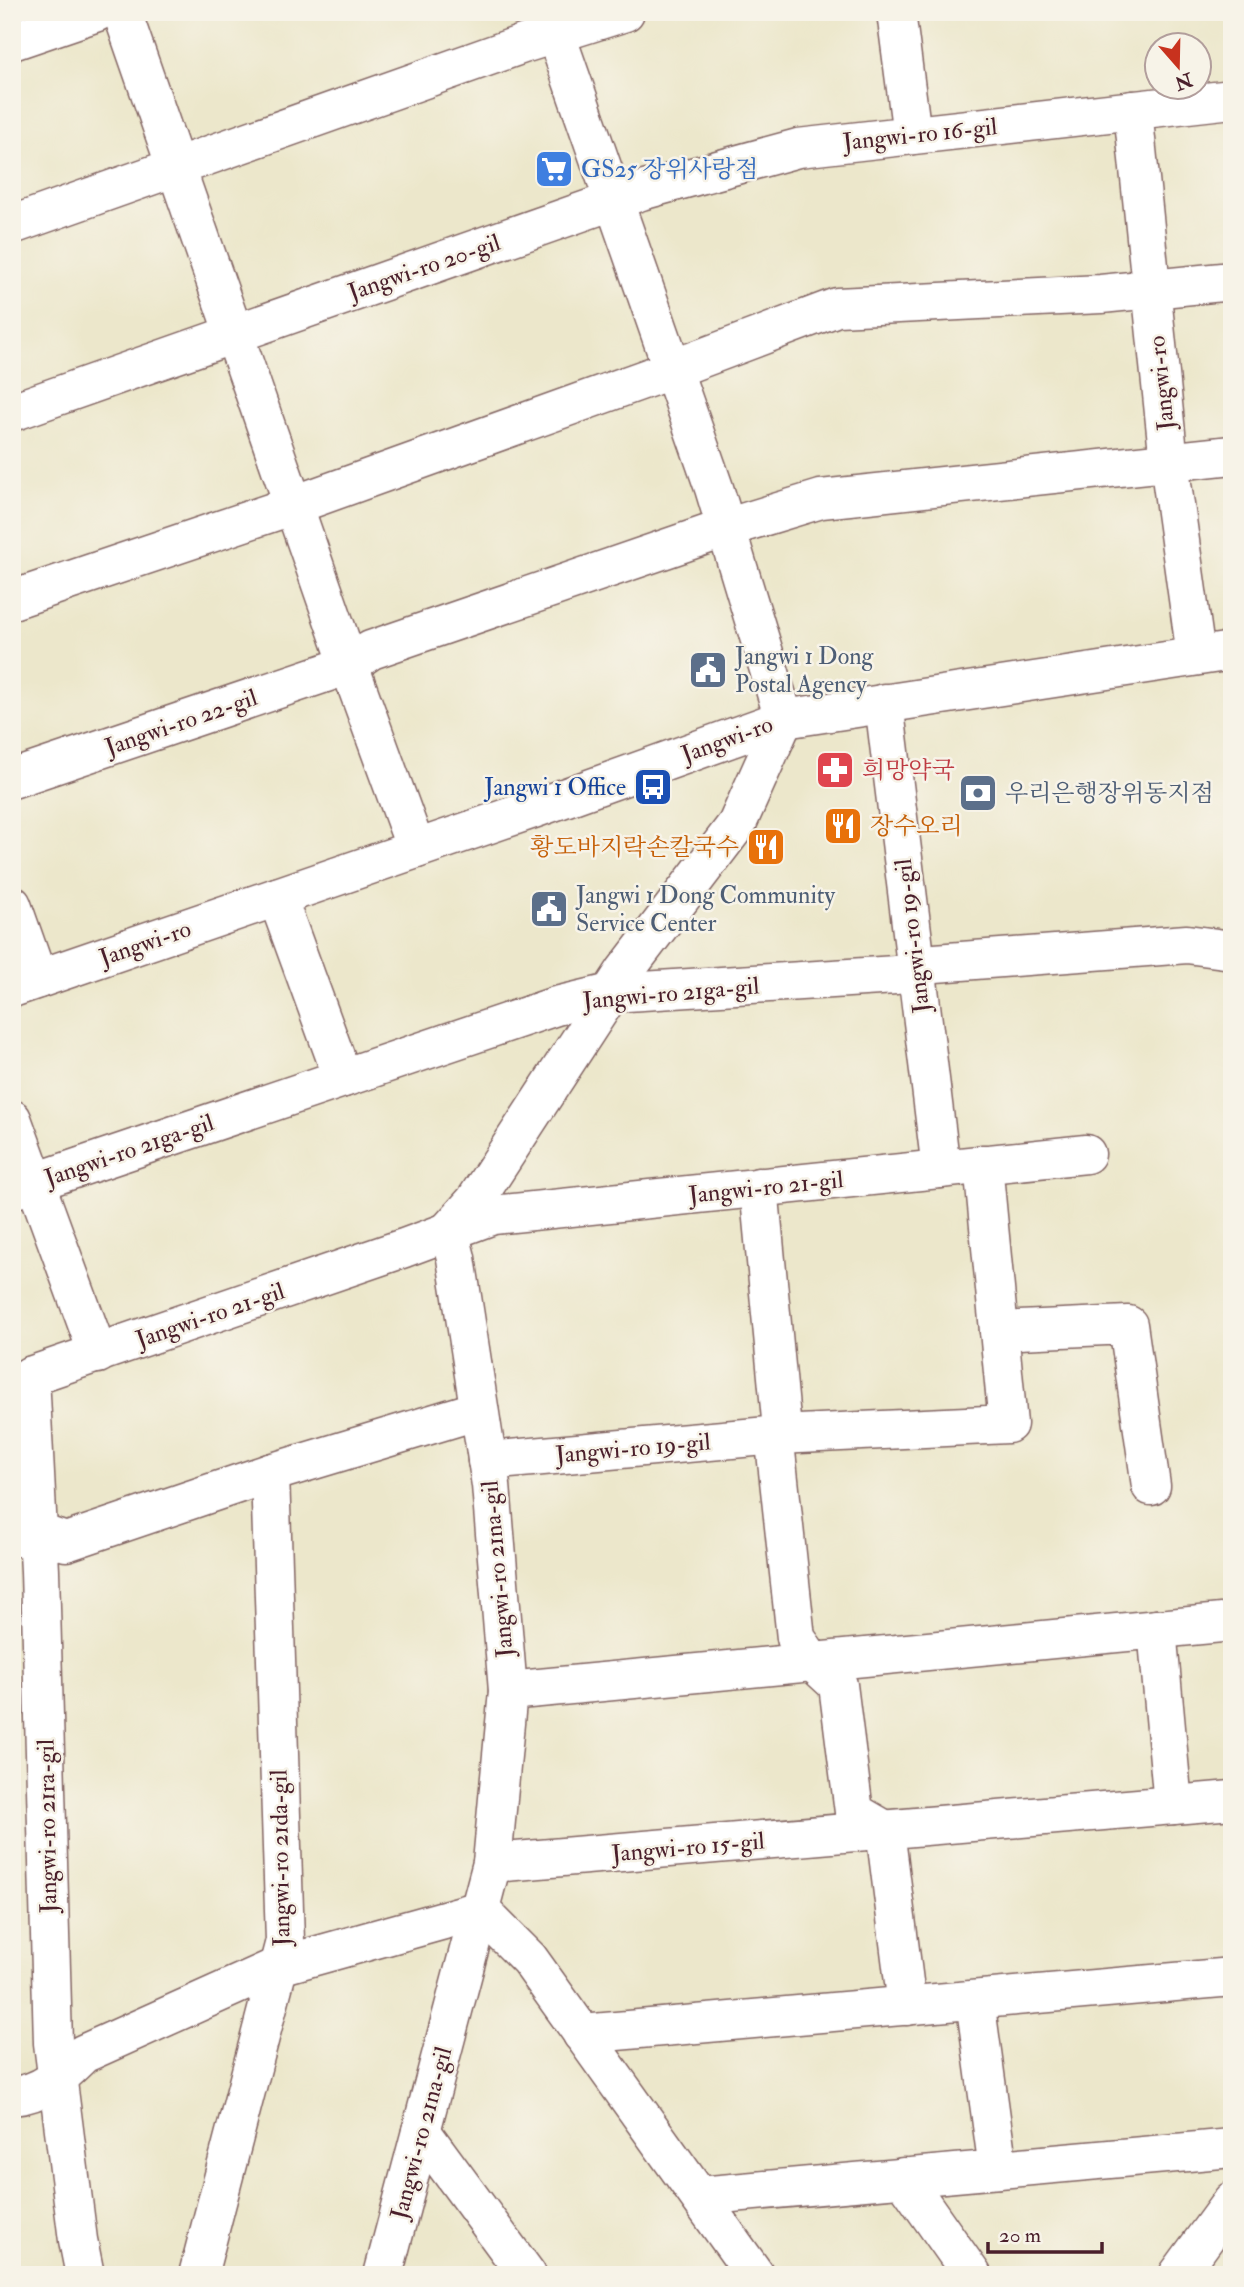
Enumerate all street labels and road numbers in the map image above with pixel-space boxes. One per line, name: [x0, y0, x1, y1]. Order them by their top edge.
street label: Jangwi-ro 16-gil: [840, 111, 999, 158]
street label: Jangwi-ro 20-gil: [343, 227, 504, 308]
street label: Jangwi-ro: [1141, 334, 1182, 433]
street label: Jangwi-ro 22-gil: [100, 682, 261, 763]
street label: Jangwi-ro: [676, 709, 777, 771]
street label: Jangwi-ro 19-gil: [888, 857, 937, 1016]
street label: Jangwi-ro: [94, 913, 195, 974]
street label: Jangwi-ro 21ga-gil: [581, 970, 761, 1017]
street label: Jangwi-ro 21ga-gil: [40, 1107, 218, 1194]
street label: Jangwi-ro 21-gil: [686, 1164, 845, 1211]
street label: Jangwi-ro 21-gil: [131, 1276, 289, 1356]
street label: Jangwi-ro 19-gil: [553, 1426, 712, 1471]
street label: Jangwi-ro 21na-gil: [474, 1479, 521, 1660]
street label: Jangwi-ro 21ra-gil: [30, 1739, 65, 1914]
street label: Jangwi-ro 21da-gil: [263, 1769, 298, 1948]
street label: Jangwi-ro 15-gil: [609, 1825, 766, 1870]
street label: Jangwi-ro 21na-gil: [383, 2043, 459, 2224]

